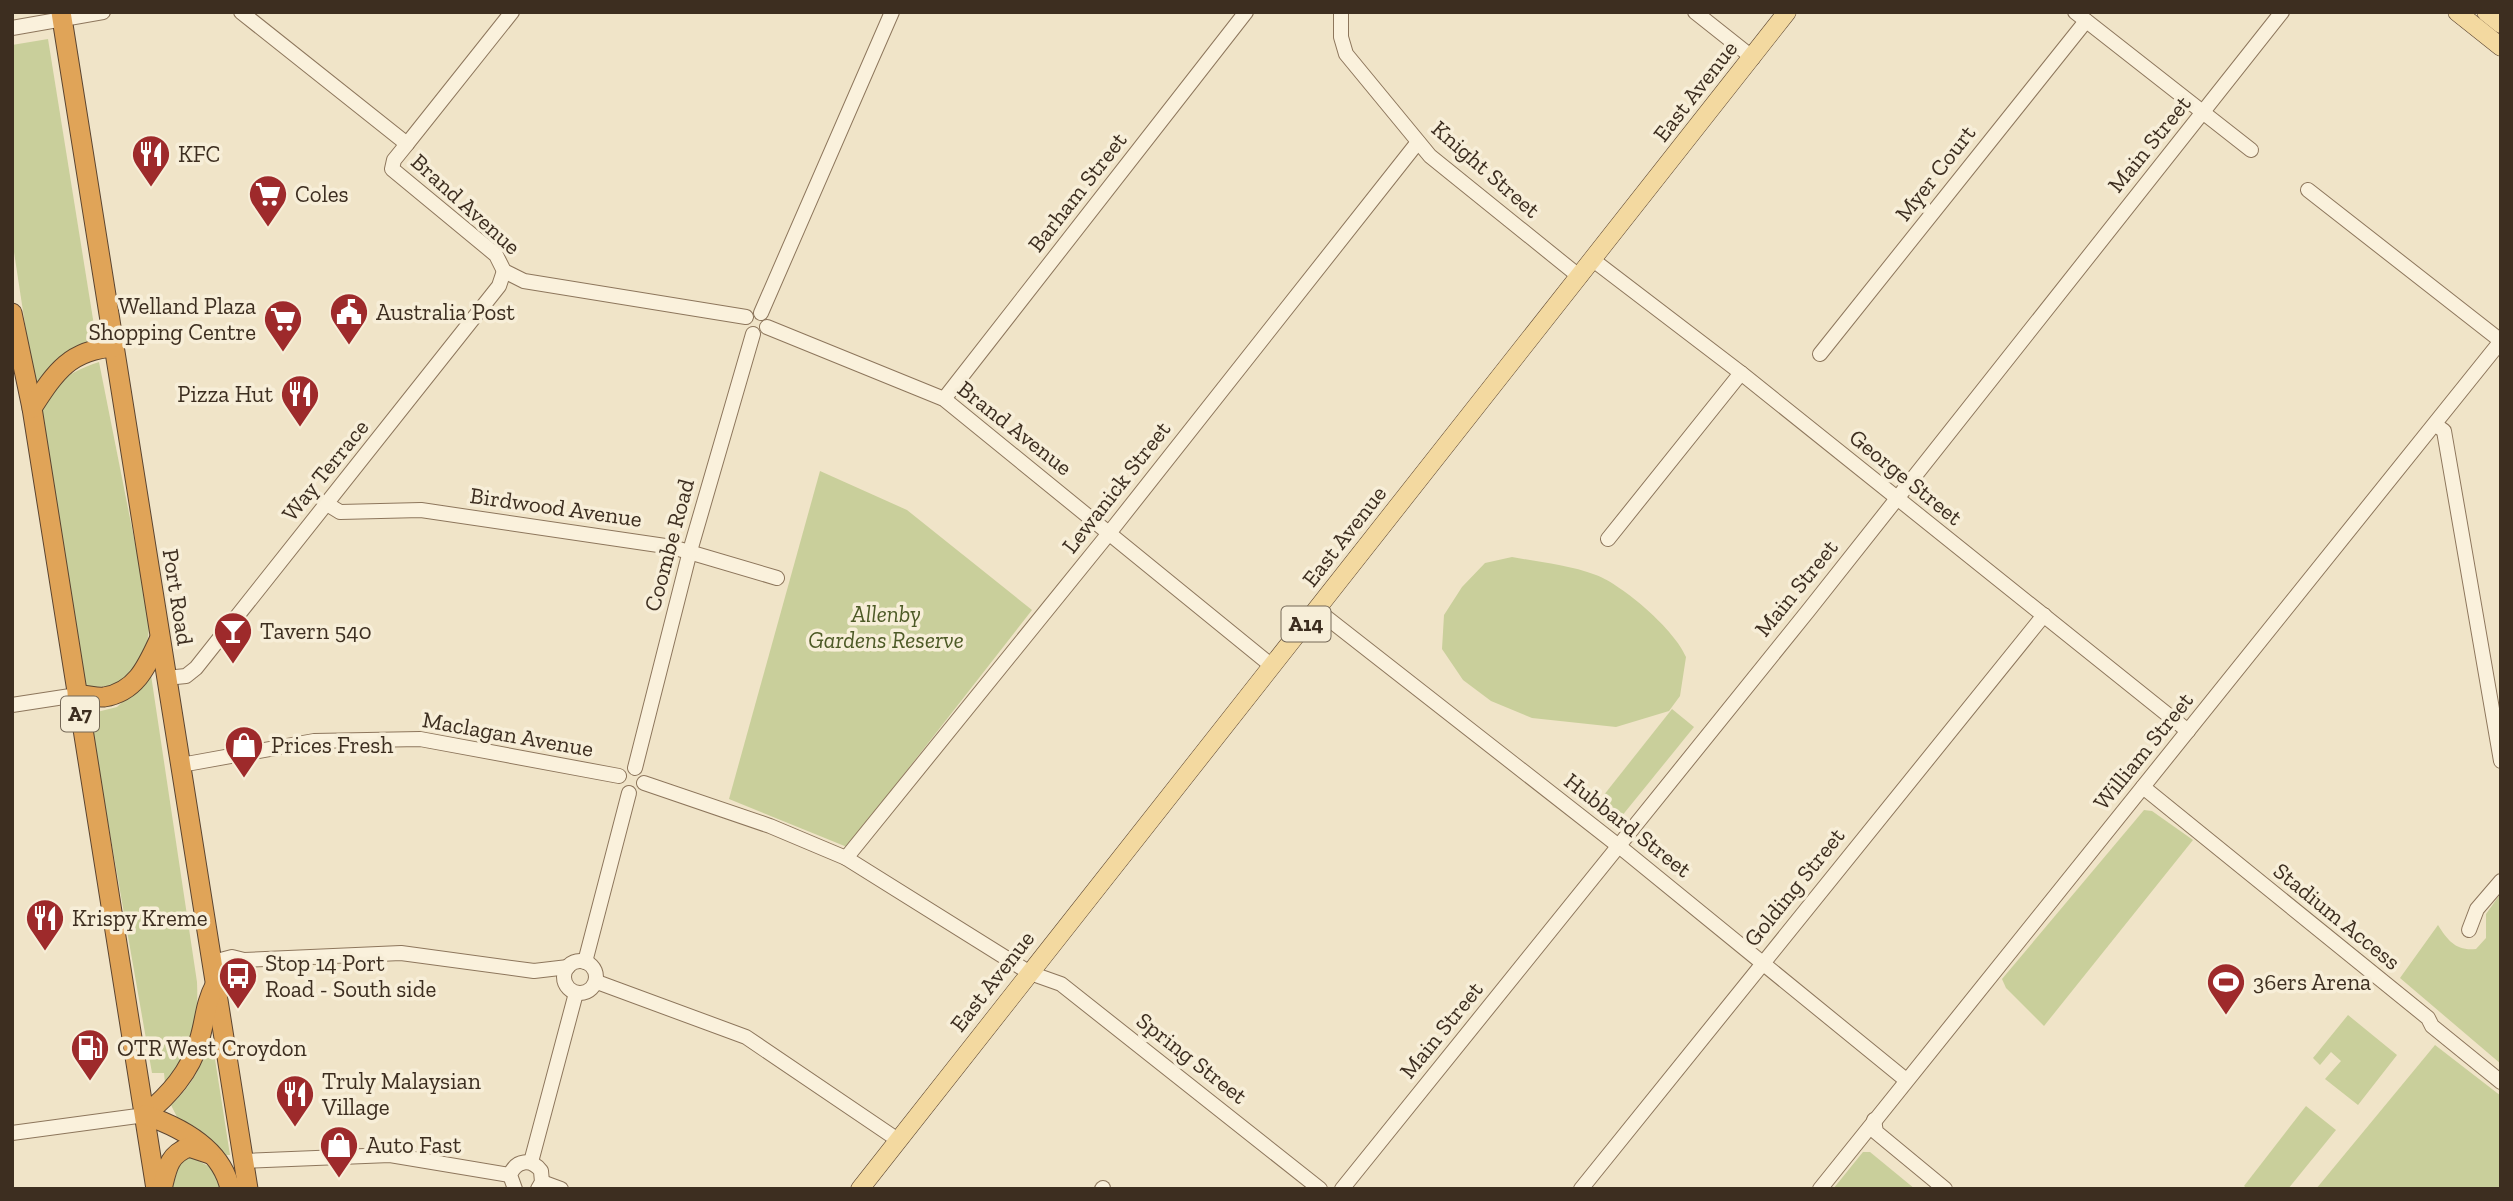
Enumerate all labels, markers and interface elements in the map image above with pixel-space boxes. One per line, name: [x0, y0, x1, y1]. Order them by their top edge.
street label: East Avenue: [1647, 35, 1743, 147]
street label: Main Street: [2101, 90, 2197, 198]
street label: Knight Street: [1426, 114, 1546, 224]
street label: Myer Court: [1889, 119, 1981, 227]
street label: Barham Street: [1022, 126, 1133, 257]
restaurant icon: KFC: [130, 133, 172, 188]
place label: KFC: [178, 140, 220, 168]
street label: Brand Avenue: [405, 147, 527, 261]
supermarket icon: Coles: [247, 173, 289, 228]
place label: Coles: [295, 180, 349, 208]
public building icon: Australia Post: [328, 291, 370, 346]
place label: Welland Plaza Shopping Centre: [88, 292, 256, 346]
supermarket icon: Welland Plaza Shopping Centre: [262, 298, 304, 353]
place label: Australia Post: [376, 298, 515, 326]
restaurant icon: Pizza Hut: [279, 373, 321, 428]
street label: Brand Avenue: [952, 375, 1078, 481]
place label: Pizza Hut: [177, 380, 273, 408]
street label: Way Terrace: [276, 414, 374, 526]
street label: Lewanick Street: [1056, 415, 1177, 559]
street label: George Street: [1844, 423, 1969, 531]
street label: Coombe Road: [638, 475, 700, 614]
street label: East Avenue: [1296, 480, 1392, 592]
street label: Birdwood Avenue: [468, 481, 644, 533]
street label: Main Street: [1748, 534, 1844, 642]
street label: Port Road: [157, 547, 200, 648]
park label: Allenby Gardens Reserve: [808, 600, 964, 654]
road number: A14: [1282, 606, 1330, 642]
bar icon: Tavern 540: [212, 610, 254, 665]
place label: Tavern 540: [260, 617, 372, 645]
street label: William Street: [2087, 686, 2199, 815]
road number: A7: [61, 696, 99, 732]
street label: Maclagan Avenue: [420, 705, 596, 763]
shop icon: Prices Fresh: [223, 724, 265, 779]
place label: Prices Fresh: [271, 731, 393, 759]
street label: Hubbard Street: [1559, 767, 1697, 884]
street label: Golding Street: [1738, 822, 1851, 952]
street label: Stadium Access: [2268, 856, 2406, 976]
restaurant icon: Krispy Kreme: [24, 897, 66, 952]
place label: Krispy Kreme: [72, 904, 208, 932]
street label: East Avenue: [944, 925, 1040, 1037]
place label: Stop 14 Port Road - South side: [265, 949, 436, 1003]
bus stop icon: Stop 14 Port Road - South side: [217, 955, 259, 1010]
sports icon: 36ers Arena: [2205, 961, 2247, 1016]
place label: 36ers Arena: [2253, 968, 2371, 996]
street label: Main Street: [1393, 976, 1489, 1084]
street label: Spring Street: [1131, 1006, 1253, 1110]
fuel station icon: OTR West Croydon: [69, 1027, 111, 1082]
place label: OTR West Croydon: [117, 1034, 307, 1062]
place label: Truly Malaysian Village: [321, 1067, 481, 1121]
restaurant icon: Truly Malaysian Village: [274, 1073, 316, 1128]
shop icon: Auto Fast: [318, 1124, 360, 1179]
place label: Auto Fast: [366, 1131, 462, 1159]

